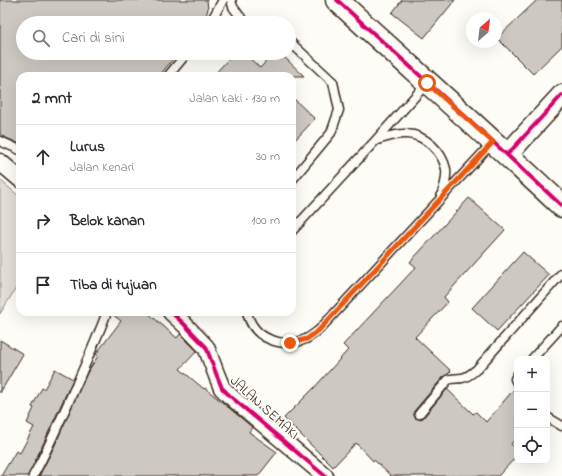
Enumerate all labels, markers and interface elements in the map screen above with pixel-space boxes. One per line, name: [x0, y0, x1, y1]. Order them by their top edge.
north arrow: [466, 12, 502, 48]
search box: [16, 16, 296, 60]
icon: search: [30, 27, 52, 49]
text: Cari di sini: [62, 27, 125, 49]
route start: [418, 74, 436, 92]
text: 2 mnt: [32, 86, 72, 111]
text: Jalan kaki · 130 m: [189, 89, 280, 108]
text: Lurus: [70, 136, 105, 158]
icon: ahead: [32, 146, 54, 168]
text: 30 m: [256, 147, 280, 166]
text: Jalan Kenari: [70, 158, 134, 177]
icon: right: [32, 210, 54, 232]
text: Belok kanan: [70, 210, 145, 232]
text: 100 m: [251, 211, 280, 230]
icon: arrive: [32, 274, 54, 296]
text: Tiba di tujuan: [70, 274, 157, 296]
route end: [281, 334, 299, 352]
map controls: [514, 356, 550, 464]
button: +: [514, 356, 550, 392]
street label: JALAN SEMAKI: [225, 371, 303, 445]
button: −: [514, 392, 550, 428]
button: locate: [514, 428, 550, 464]

